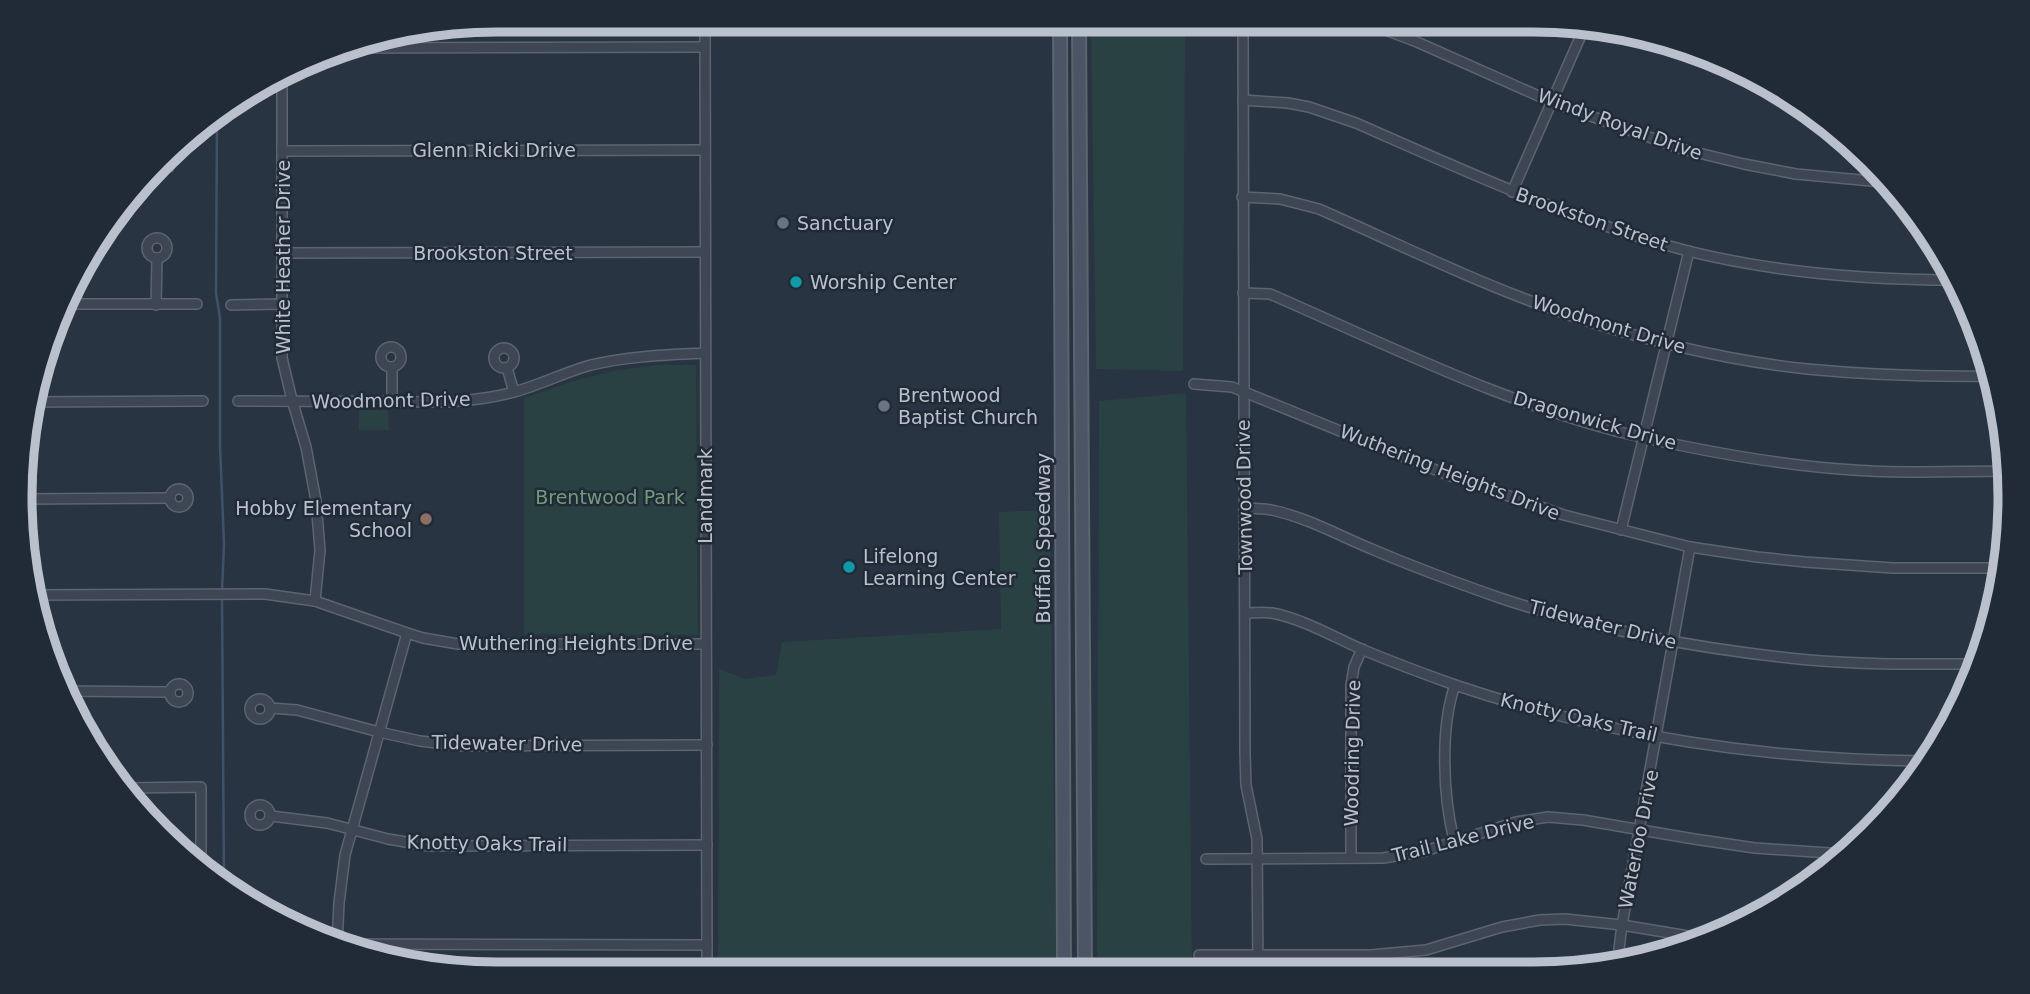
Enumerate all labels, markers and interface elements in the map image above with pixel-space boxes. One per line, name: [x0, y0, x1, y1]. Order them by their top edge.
street label: Windy Royal Drive: [1535, 84, 1705, 164]
street label: Glenn Ricki Drive: [412, 139, 576, 161]
street label: White Heather Drive: [272, 160, 294, 354]
street label: Brookston Street: [1513, 183, 1671, 255]
place label: Sanctuary: [797, 212, 893, 234]
marker: Sanctuary: [775, 215, 791, 231]
street label: Brookston Street: [413, 242, 573, 264]
place label: Worship Center: [810, 271, 957, 293]
marker: Worship Center: [788, 274, 804, 290]
street label: Woodmont Drive: [1530, 290, 1688, 358]
place label: Brentwood Baptist Church: [898, 384, 1038, 428]
street label: Dragonwick Drive: [1511, 386, 1679, 454]
street label: Woodmont Drive: [311, 388, 471, 412]
marker: Brentwood Baptist Church: [876, 398, 892, 414]
street label: Townwood Drive: [1232, 419, 1256, 576]
street label: Wuthering Heights Drive: [1337, 420, 1563, 524]
street label: Landmark: [694, 448, 716, 544]
street label: Buffalo Speedway: [1032, 453, 1054, 623]
park label: Brentwood Park: [535, 486, 685, 508]
place label: Hobby Elementary School: [235, 497, 412, 541]
marker: Hobby Elementary School: [418, 511, 434, 527]
place label: Lifelong Learning Center: [863, 545, 1016, 589]
marker: Lifelong Learning Center: [841, 559, 857, 575]
street label: Tidewater Drive: [1526, 595, 1679, 653]
street label: Wuthering Heights Drive: [459, 632, 693, 654]
street label: Woodring Drive: [1340, 679, 1364, 827]
street label: Knotty Oaks Trail: [1498, 688, 1660, 746]
street label: Tidewater Drive: [430, 731, 583, 755]
street label: Waterloo Drive: [1614, 768, 1662, 910]
street label: Trail Lake Drive: [1389, 810, 1536, 867]
street label: Knotty Oaks Trail: [406, 831, 568, 855]

